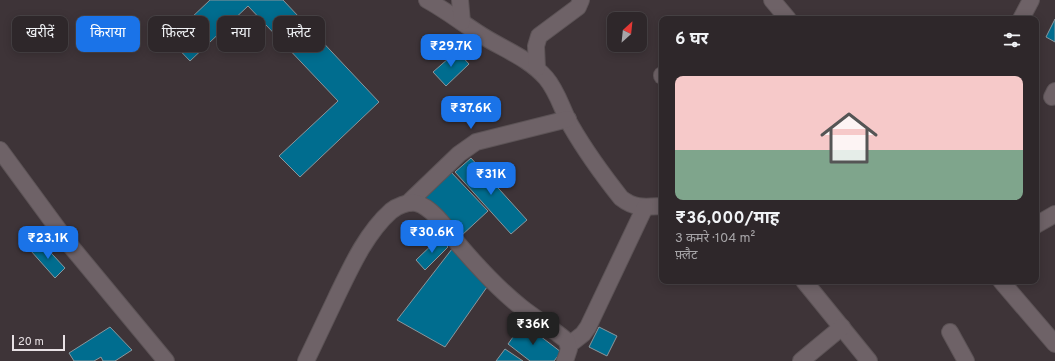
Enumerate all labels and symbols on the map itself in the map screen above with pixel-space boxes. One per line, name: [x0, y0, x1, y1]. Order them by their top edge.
north arrow: [607, 12, 647, 52]
pin: ₹29.7K: [418, 34, 484, 68]
pin: ₹37.6K: [438, 96, 504, 130]
pin: ₹31K: [467, 162, 515, 196]
pin: ₹30.6K: [399, 220, 465, 254]
pin: ₹23.1K: [15, 226, 81, 260]
pin: ₹36K: [509, 312, 557, 346]
scale bar: [12, 333, 65, 352]

